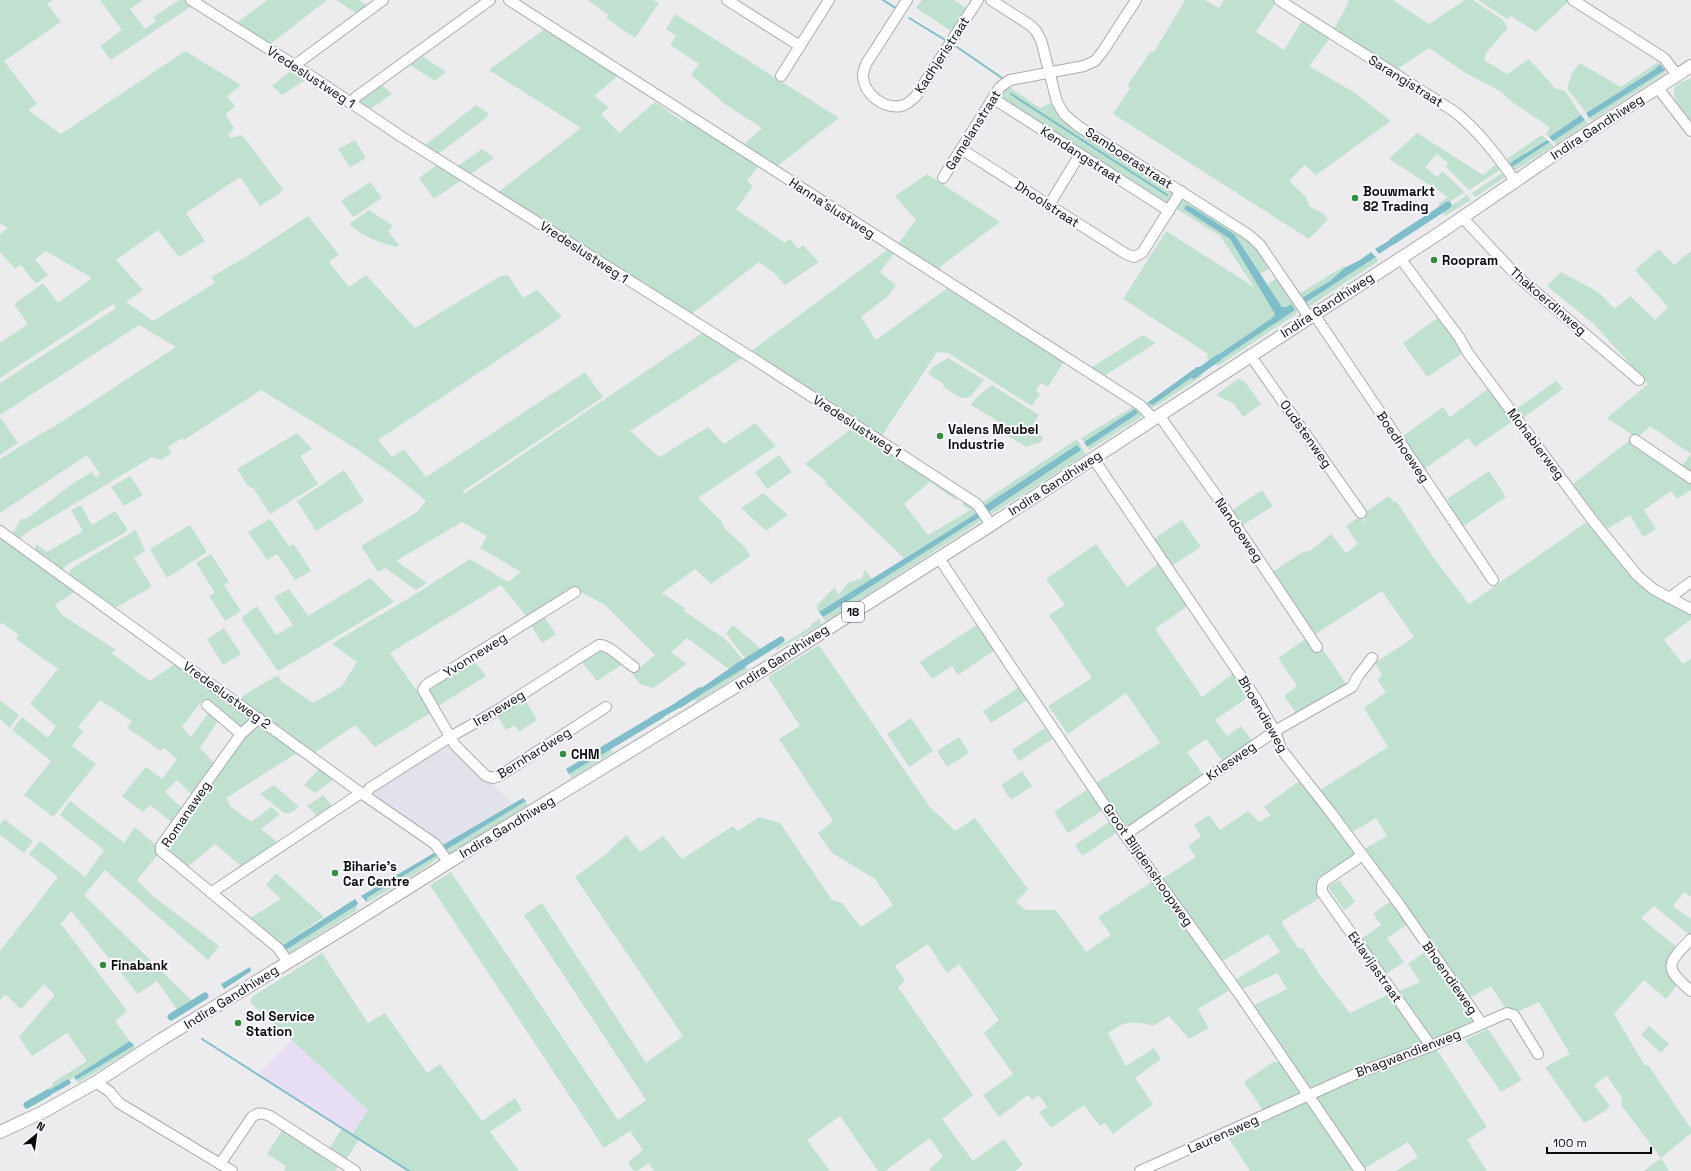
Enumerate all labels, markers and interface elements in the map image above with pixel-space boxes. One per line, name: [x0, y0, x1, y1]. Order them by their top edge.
street label: Kadhjeristraat: [911, 13, 973, 97]
street label: Vredeslustweg 1: [264, 42, 358, 112]
street label: Sarangistraat: [1365, 51, 1447, 111]
street label: Gamelanstraat: [942, 87, 1004, 173]
street label: Indira Gandhiweg: [1547, 90, 1647, 164]
street label: Kendangstraat: [1037, 122, 1125, 188]
street label: Samboerastraat: [1082, 123, 1176, 193]
street label: Hanna'slustweg: [786, 174, 878, 242]
street label: Dhoolstraat: [1011, 177, 1083, 231]
place label: Bouwmarkt 82 Trading: [1363, 183, 1435, 215]
marker: Bouwmarkt 82 Trading: [1350, 193, 1360, 203]
street label: Vredeslustweg 1: [537, 217, 631, 287]
place label: Roopram: [1442, 252, 1498, 269]
marker: Roopram: [1429, 255, 1439, 265]
street label: Thakoerdinweg: [1506, 263, 1590, 339]
street label: Indira Gandhiweg: [1277, 268, 1377, 342]
street label: Vredeslustweg 1: [810, 391, 904, 461]
street label: Oudstenweg: [1276, 397, 1336, 471]
street label: Mohabierweg: [1504, 405, 1568, 483]
street label: Boedhoeweg: [1373, 408, 1433, 486]
place label: Valens Meubel Industrie: [948, 421, 1038, 453]
marker: Valens Meubel Industrie: [935, 431, 945, 441]
street label: Indira Gandhiweg: [1005, 446, 1105, 520]
street label: Nandoeweg: [1211, 494, 1267, 566]
road number: 18: [842, 602, 864, 622]
street label: Indira Gandhiweg: [732, 620, 832, 694]
street label: Yvonneweg: [440, 629, 510, 681]
street label: Vredeslustweg 2: [180, 657, 274, 733]
street label: Bhoendieweg: [1234, 673, 1292, 755]
street label: Ireneweg: [470, 686, 528, 730]
street label: Bernhardweg: [494, 724, 574, 782]
street label: Kriesweg: [1203, 738, 1259, 784]
place label: CHM: [571, 746, 599, 763]
marker: CHM: [558, 749, 568, 759]
street label: Romanaweg: [158, 778, 214, 850]
street label: Indira Gandhiweg: [456, 792, 558, 862]
street label: Groot Blijdenshoopweg: [1099, 800, 1197, 930]
place label: Biharie's Car Centre: [343, 858, 409, 890]
marker: Biharie's Car Centre: [330, 868, 340, 878]
street label: Eklavijastraat: [1344, 928, 1406, 1006]
street label: Bhoendieweg: [1418, 938, 1482, 1018]
place label: Finabank: [111, 957, 169, 974]
marker: Finabank: [98, 960, 108, 970]
street label: Indira Gandhiweg: [181, 961, 281, 1033]
place label: Sol Service Station: [246, 1008, 315, 1040]
marker: Sol Service Station: [233, 1018, 243, 1028]
street label: Bhagwandienweg: [1353, 1025, 1463, 1081]
street label: Laurensweg: [1185, 1111, 1261, 1157]
north arrow: [16, 1115, 56, 1155]
text: N: [34, 1118, 47, 1134]
scale bar: [1547, 1129, 1651, 1155]
text: 100 m: [1553, 1135, 1587, 1151]

